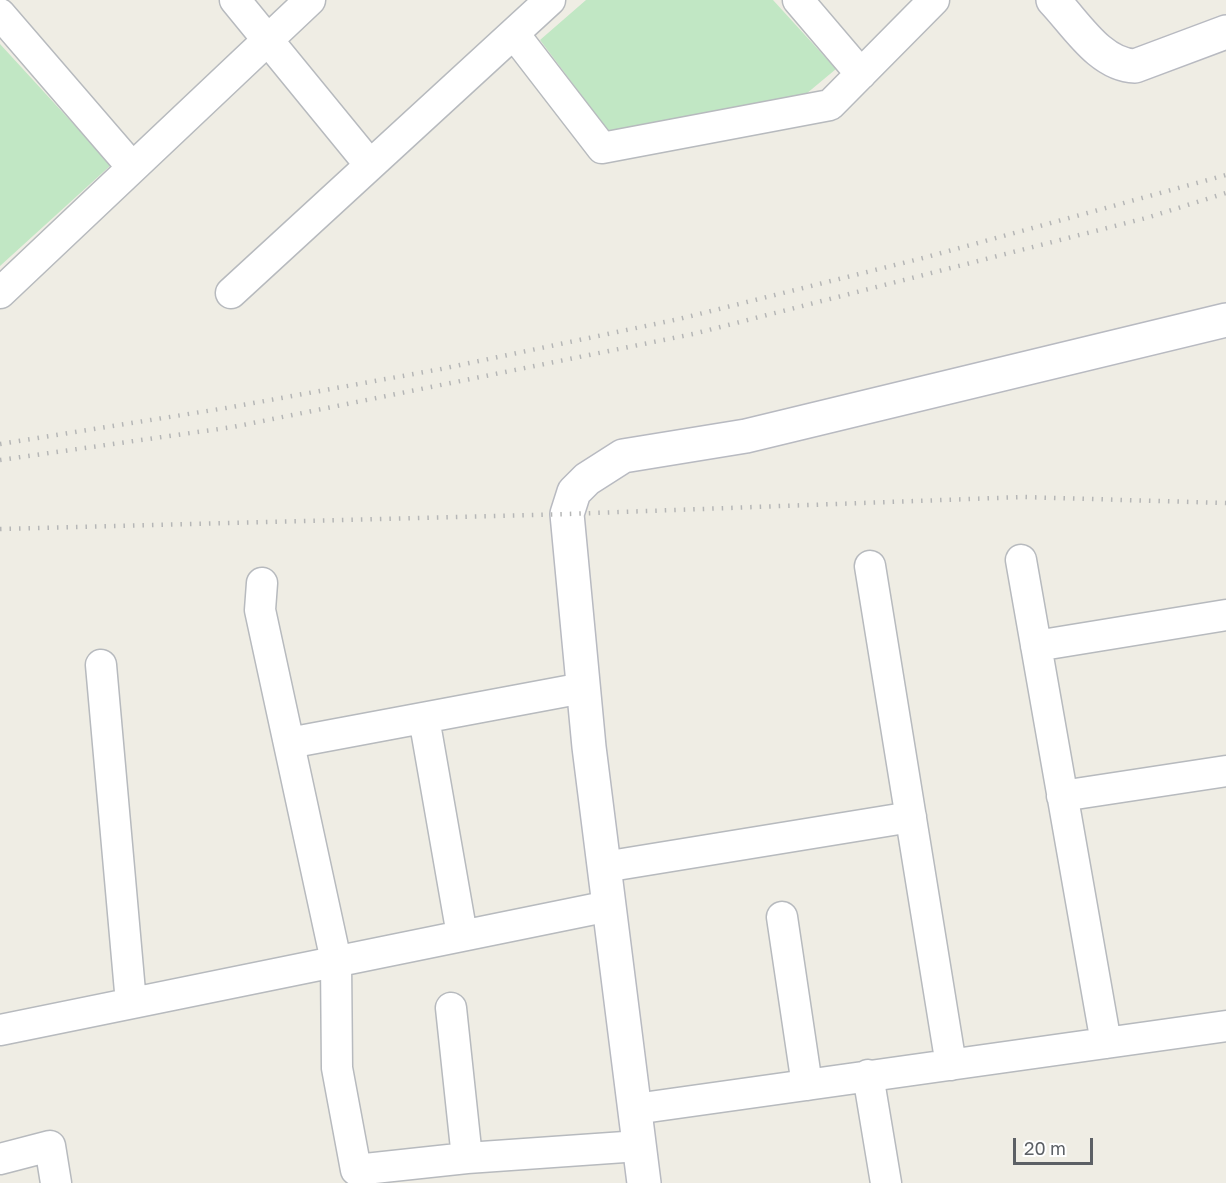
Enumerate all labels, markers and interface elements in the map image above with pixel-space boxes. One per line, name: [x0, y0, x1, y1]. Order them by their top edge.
scale bar: [1016, 1126, 1096, 1164]
text: 20 m: [1024, 1137, 1066, 1159]

